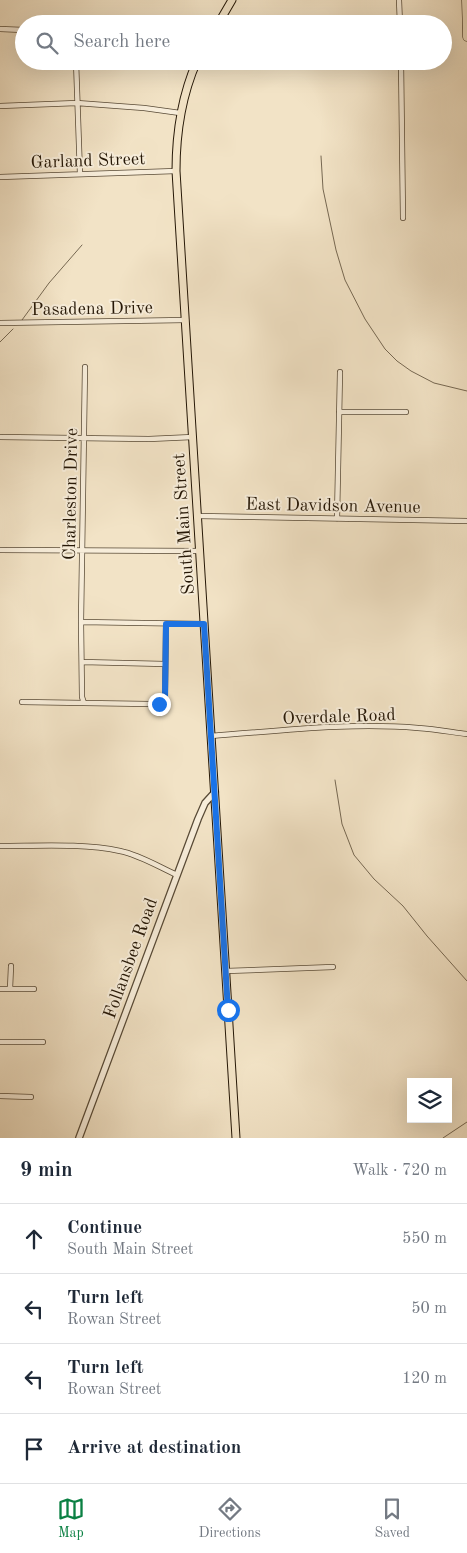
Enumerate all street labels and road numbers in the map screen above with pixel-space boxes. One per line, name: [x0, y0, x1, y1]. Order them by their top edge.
street label: Garland Street: [30, 150, 146, 172]
street label: Pasadena Drive: [31, 299, 153, 319]
street label: Charleston Drive: [61, 428, 81, 560]
street label: South Main Street: [170, 452, 198, 595]
street label: East Davidson Avenue: [245, 495, 421, 517]
street label: Overdale Road: [282, 706, 396, 728]
street label: Follansbee Road: [101, 896, 161, 1021]

